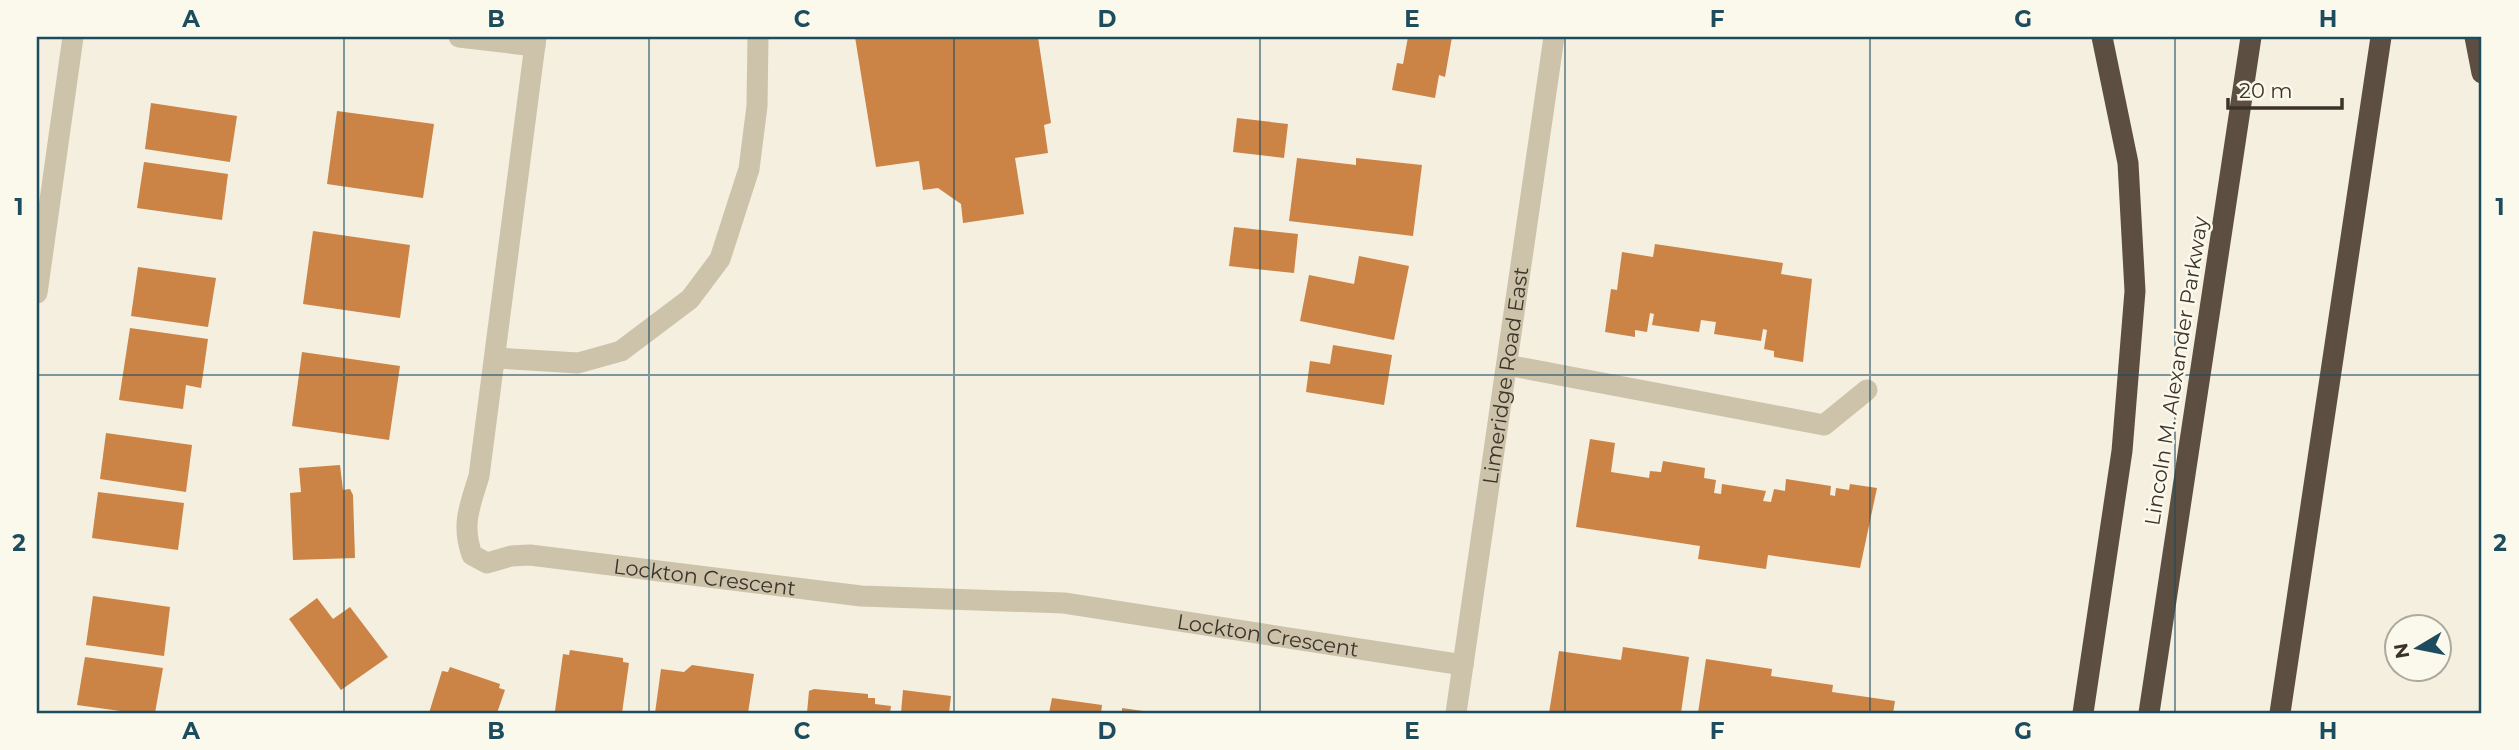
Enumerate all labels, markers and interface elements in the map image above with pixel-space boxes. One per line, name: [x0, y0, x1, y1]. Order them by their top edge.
text: A: [181, 5, 200, 33]
text: B: [487, 5, 505, 33]
text: C: [794, 5, 811, 33]
text: D: [1098, 5, 1117, 33]
text: E: [1404, 5, 1420, 33]
text: F: [1710, 5, 1725, 33]
text: G: [2014, 5, 2032, 33]
text: H: [2319, 5, 2337, 33]
scale bar: [2228, 66, 2342, 110]
text: 20 m: [2239, 78, 2293, 103]
text: 1: [14, 193, 24, 221]
text: 1: [2495, 193, 2505, 221]
street label: Lincoln M. Alexander Parkway: [2139, 214, 2213, 527]
street label: Limeridge Road East: [1477, 265, 1533, 486]
text: 2: [12, 529, 26, 557]
text: 2: [2493, 529, 2507, 557]
street label: Lockton Crescent: [612, 553, 797, 600]
street label: Lockton Crescent: [1175, 608, 1361, 661]
north arrow: [2382, 614, 2452, 684]
text: N: [2389, 641, 2414, 660]
text: A: [181, 717, 200, 745]
text: B: [487, 717, 505, 745]
text: C: [794, 717, 811, 745]
text: D: [1098, 717, 1117, 745]
text: E: [1404, 717, 1420, 745]
text: F: [1710, 717, 1725, 745]
text: G: [2014, 717, 2032, 745]
text: H: [2319, 717, 2337, 745]

